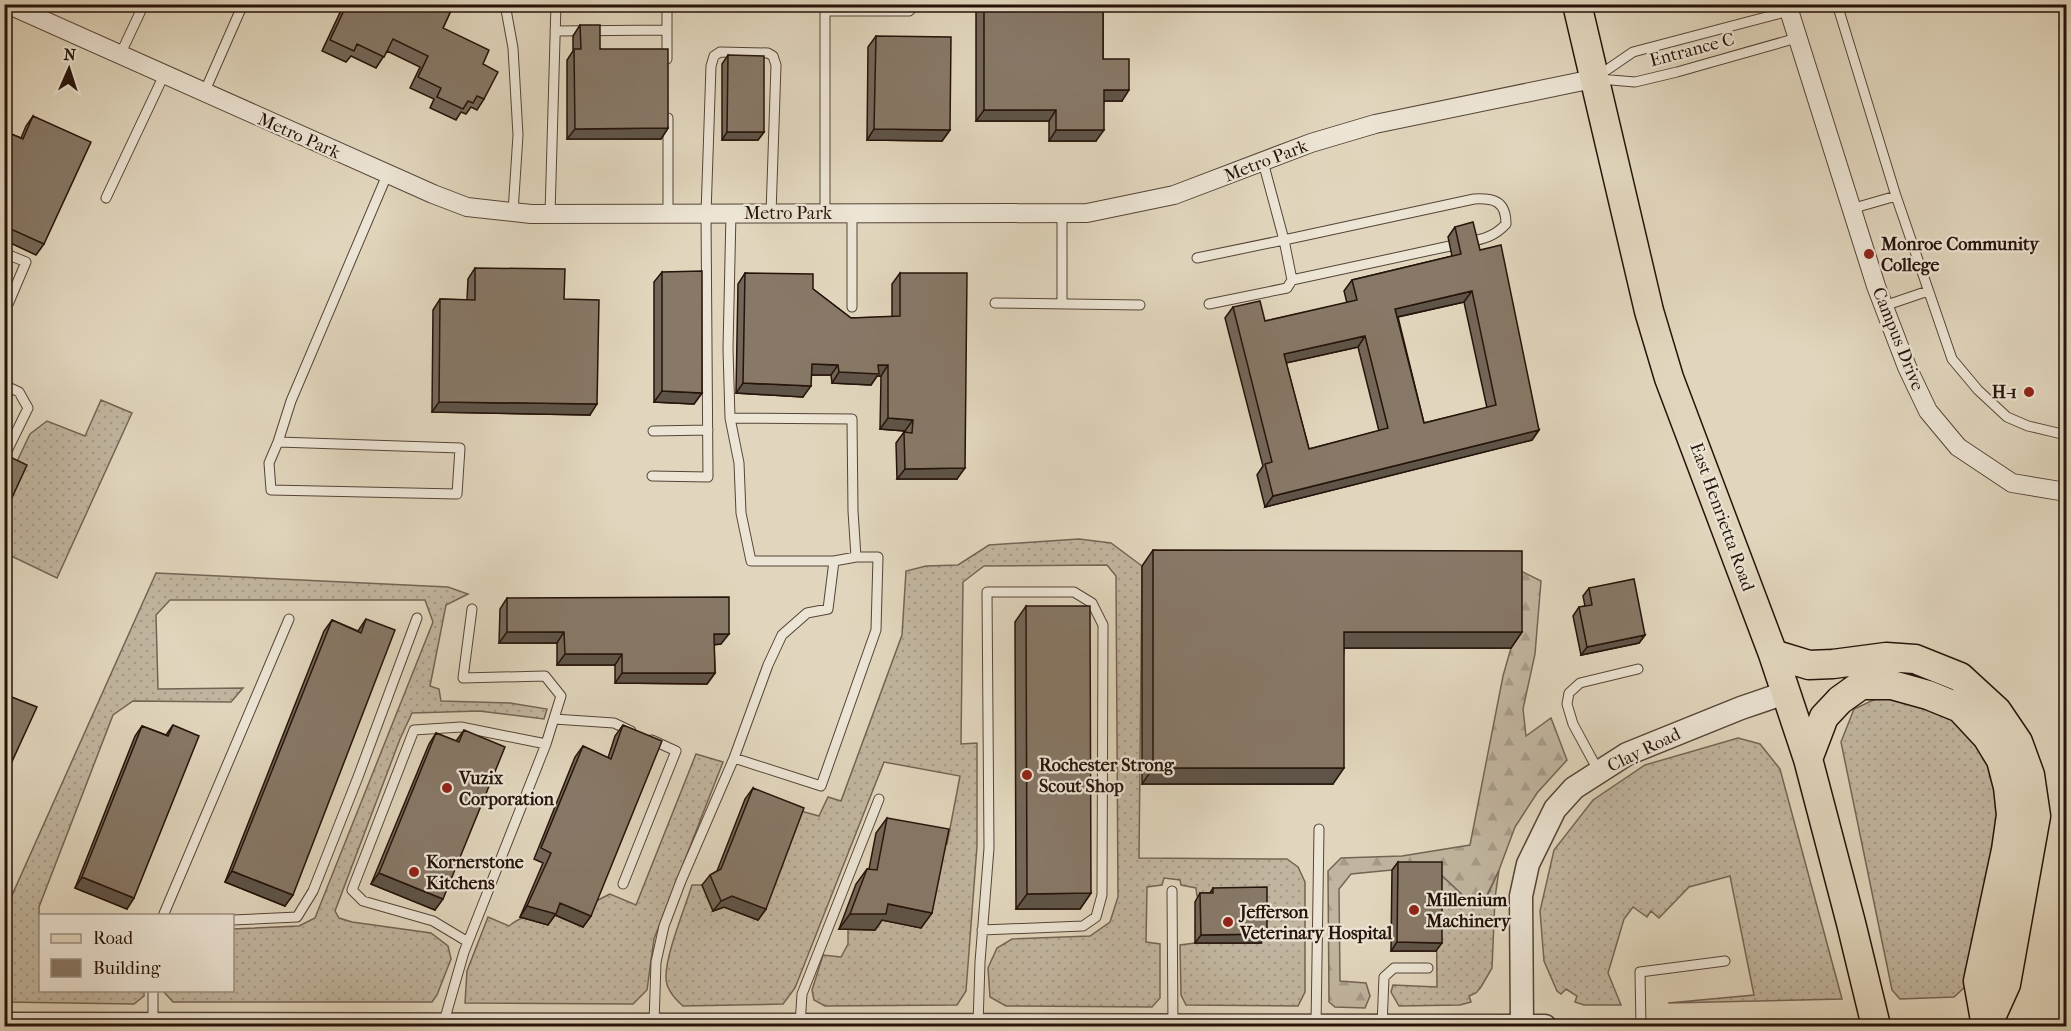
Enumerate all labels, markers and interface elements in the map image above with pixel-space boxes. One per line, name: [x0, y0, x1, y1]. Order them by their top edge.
street label: Entrance C: [1647, 29, 1737, 71]
north arrow: [39, 39, 99, 99]
text: N: [63, 45, 77, 64]
street label: Metro Park: [255, 109, 344, 164]
street label: Metro Park: [1221, 135, 1311, 187]
street label: Metro Park: [744, 203, 833, 224]
place label: Monroe Community College: [1880, 234, 2040, 276]
marker: Monroe Community College: [1862, 247, 1876, 261]
street label: Campus Drive: [1868, 284, 1928, 394]
place label: H-1: [1992, 382, 2017, 403]
marker: H-1: [2022, 385, 2036, 399]
street label: East Henrietta Road: [1685, 440, 1759, 594]
street label: Clay Road: [1604, 723, 1684, 777]
place label: Rochester Strong Scout Shop: [1039, 755, 1175, 797]
place label: Vuzix Corporation: [458, 768, 555, 810]
marker: Rochester Strong Scout Shop: [1020, 768, 1034, 782]
marker: Vuzix Corporation: [440, 781, 454, 795]
place label: Kornerstone Kitchens: [426, 852, 524, 894]
marker: Kornerstone Kitchens: [407, 865, 421, 879]
place label: Millenium Machinery: [1425, 890, 1512, 932]
place label: Jefferson Veterinary Hospital: [1238, 902, 1393, 944]
marker: Millenium Machinery: [1407, 903, 1421, 917]
legend: [39, 914, 234, 992]
marker: Jefferson Veterinary Hospital: [1221, 915, 1235, 929]
text: Road: [93, 928, 133, 949]
text: Building: [93, 958, 161, 979]

